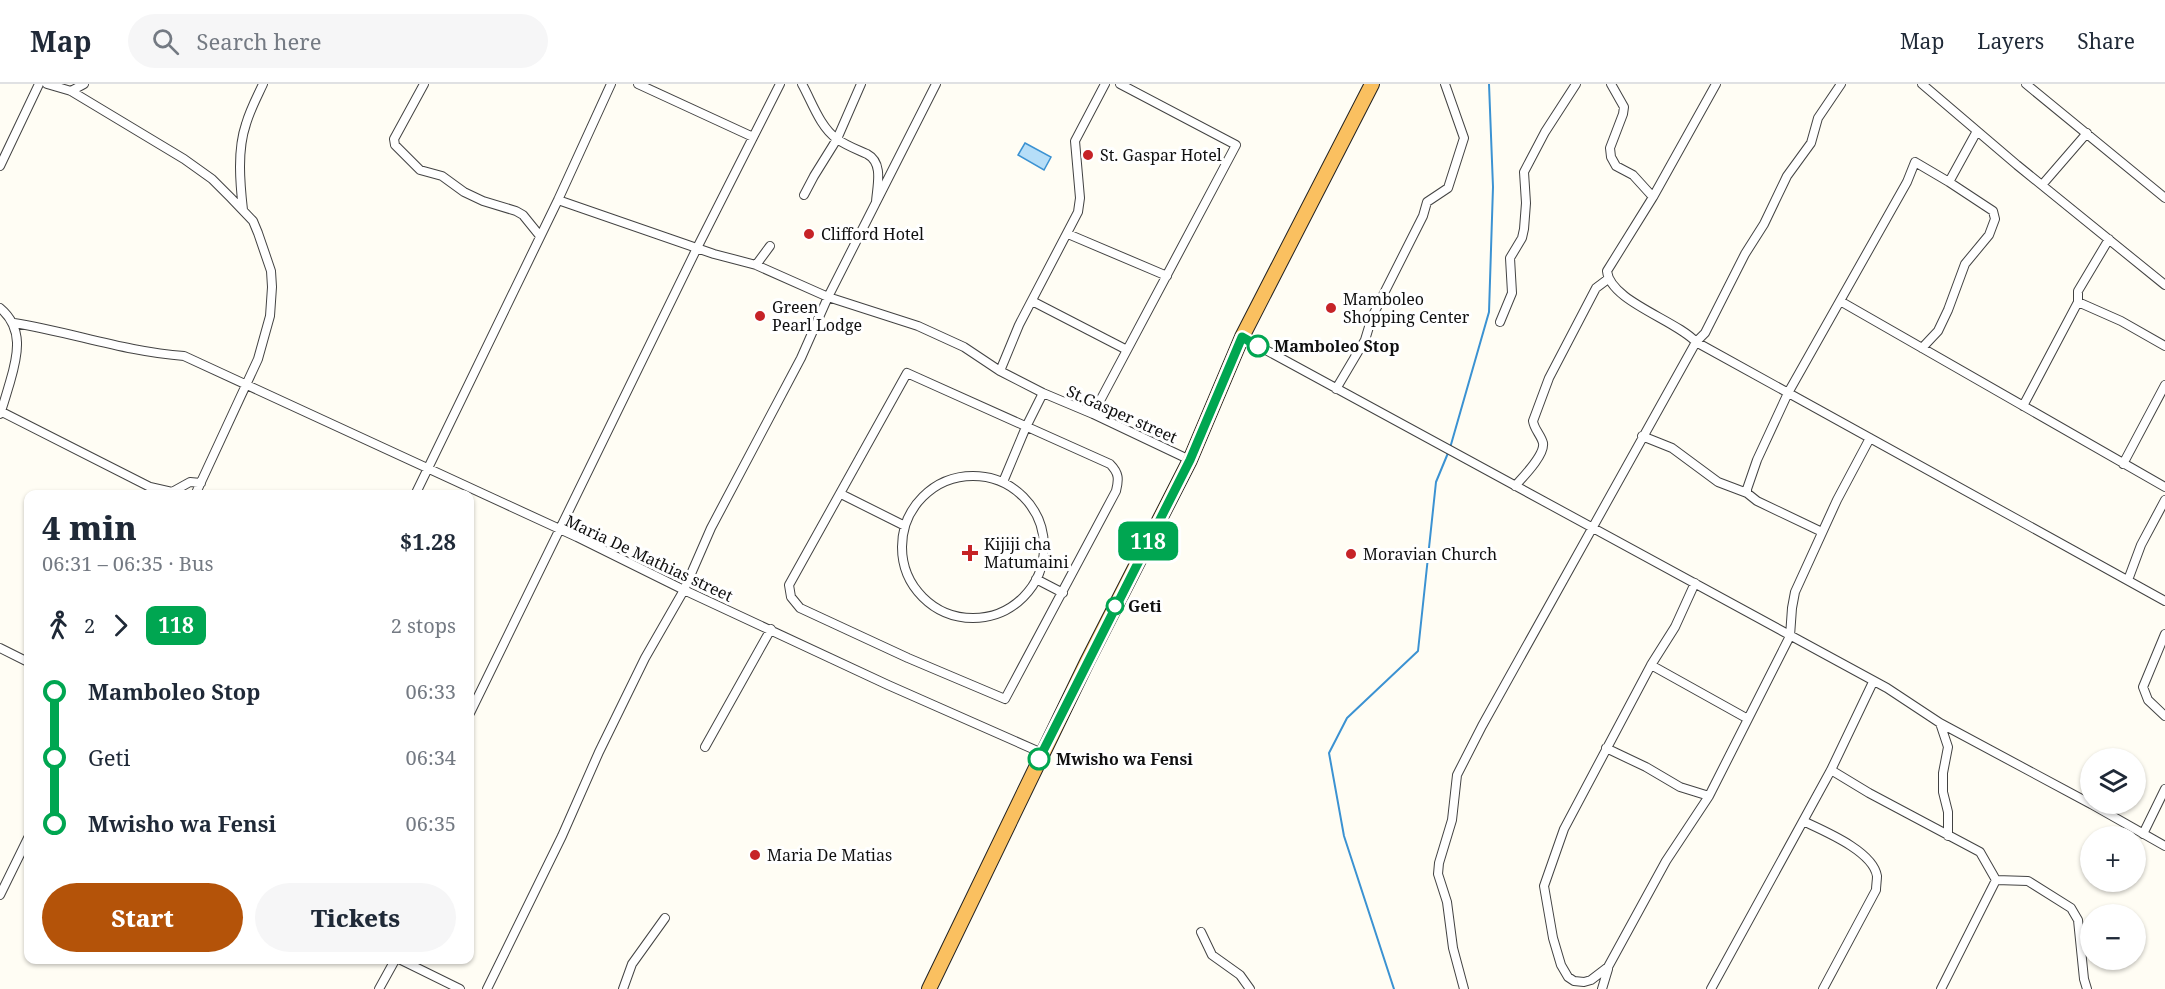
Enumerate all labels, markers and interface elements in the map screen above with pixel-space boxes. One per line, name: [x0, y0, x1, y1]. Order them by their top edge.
search box: [128, 14, 548, 68]
text: Map: [30, 22, 92, 60]
icon: search: [149, 25, 182, 58]
text: Search here: [197, 26, 321, 56]
text: Map: [1900, 27, 1944, 55]
text: Layers: [1977, 27, 2044, 55]
text: Share: [2077, 27, 2135, 55]
place label: St. Gaspar Hotel: [1100, 144, 1222, 166]
marker: St. Gaspar Hotel: [1081, 148, 1095, 162]
place label: Clifford Hotel: [821, 223, 924, 245]
marker: Clifford Hotel: [802, 227, 816, 241]
place label: Mamboleo Shopping Center: [1343, 288, 1470, 328]
place label: Green Pearl Lodge: [772, 296, 862, 336]
marker: Mamboleo Shopping Center: [1324, 301, 1338, 315]
marker: Green Pearl Lodge: [753, 309, 767, 323]
marker: Mamboleo Stop: [1247, 335, 1269, 357]
place label: Mamboleo Stop: [1274, 335, 1399, 357]
street label: St.Gasper street: [1063, 380, 1181, 448]
text: 4 min: [42, 505, 137, 550]
street label: Maria De Mathias street: [562, 509, 737, 607]
line badge: 118: [1114, 522, 1182, 560]
text: $1.28: [400, 526, 456, 556]
text: 118: [1130, 527, 1166, 555]
place label: Kijiji cha Matumaini: [984, 533, 1069, 573]
place label: Moravian Church: [1363, 543, 1497, 565]
marker: Kijiji cha Matumaini: [961, 544, 979, 562]
marker: Moravian Church: [1344, 547, 1358, 561]
text: 06:31 – 06:35 · Bus: [42, 550, 213, 577]
place label: Geti: [1128, 595, 1162, 617]
marker: Geti: [1106, 597, 1124, 615]
icon: walk: [42, 609, 75, 642]
icon: forward: [104, 609, 137, 642]
text: 118: [158, 611, 194, 639]
text: 2: [84, 612, 95, 639]
text: 2 stops: [391, 612, 456, 639]
text: Mamboleo Stop: [88, 676, 261, 706]
text: 06:33: [406, 678, 456, 705]
text: Geti: [88, 742, 130, 772]
text: 06:34: [406, 744, 456, 771]
marker: Mwisho wa Fensi: [1028, 748, 1050, 770]
place label: Mwisho wa Fensi: [1056, 748, 1193, 770]
map controls: [2080, 748, 2146, 970]
button: layers: [2080, 748, 2146, 814]
text: Mwisho wa Fensi: [88, 808, 276, 838]
text: 06:35: [406, 810, 456, 837]
button: +: [2080, 826, 2146, 892]
place label: Maria De Matias: [767, 844, 892, 866]
marker: Maria De Matias: [748, 848, 762, 862]
button: Start: [42, 883, 243, 952]
button: Tickets: [255, 883, 456, 952]
button: −: [2080, 904, 2146, 970]

